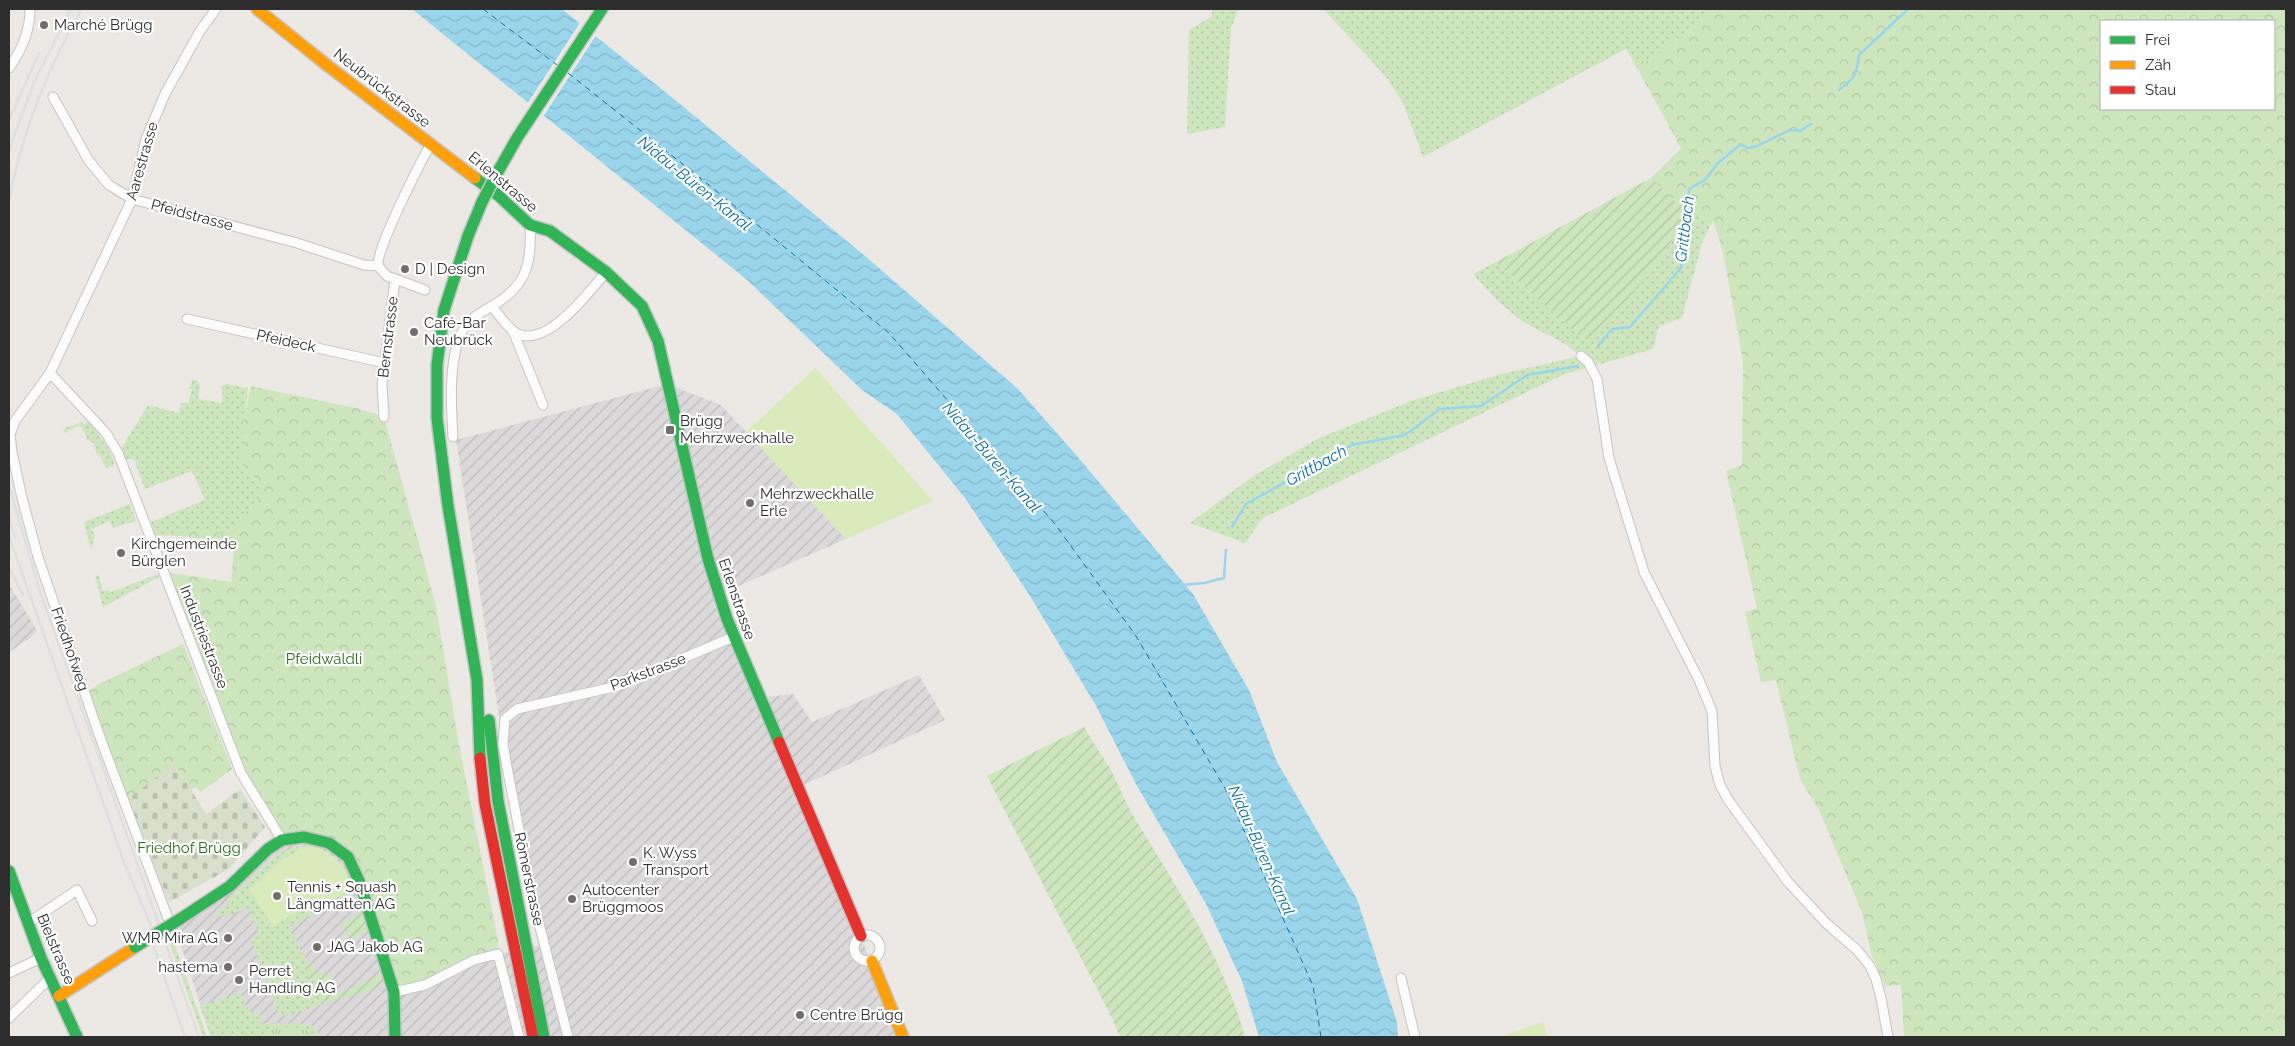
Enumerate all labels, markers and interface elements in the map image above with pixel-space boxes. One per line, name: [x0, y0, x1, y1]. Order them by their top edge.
place label: Marché Brügg: [54, 16, 153, 34]
marker: Marché Brügg: [38, 19, 50, 31]
legend: [2100, 20, 2275, 110]
text: Frei: [2145, 31, 2170, 49]
street label: Neubrückstrasse: [330, 45, 434, 131]
text: Zäh: [2145, 56, 2171, 74]
text: Stau: [2145, 81, 2176, 99]
street label: Aarestrasse: [122, 119, 162, 202]
water label: Nidau-Büren-Kanal: [634, 132, 755, 235]
street label: Erlenstrasse: [465, 148, 541, 216]
street label: Pfeidstrasse: [149, 195, 235, 235]
water label: Grittbach: [1671, 195, 1698, 263]
place label: D | Design: [415, 260, 485, 278]
marker: D | Design: [399, 263, 411, 275]
street label: Bernstrasse: [374, 295, 402, 379]
place label: Café-Bar Neubrück: [424, 314, 493, 349]
street label: Pfeideck: [255, 326, 317, 356]
marker: Café-Bar Neubrück: [408, 326, 420, 338]
water label: Nidau-Büren-Kanal: [938, 398, 1045, 516]
place label: Brügg Mehrzweckhalle: [680, 412, 794, 447]
marker: Brügg Mehrzweckhalle: [664, 424, 676, 436]
water label: Grittbach: [1283, 441, 1350, 490]
place label: Mehrzweckhalle Erle: [760, 485, 874, 520]
marker: Mehrzweckhalle Erle: [744, 497, 756, 509]
place label: Kirchgemeinde Bürglen: [131, 535, 237, 570]
marker: Kirchgemeinde Bürglen: [115, 547, 127, 559]
street label: Erlenstrasse: [715, 556, 759, 642]
street label: Industriestrasse: [176, 583, 232, 691]
street label: Friedhofweg: [47, 605, 93, 693]
street label: Parkstrasse: [608, 649, 689, 695]
park label: Pfeidwäldli: [286, 650, 362, 668]
water label: Nidau-Büren-Kanal: [1224, 782, 1299, 918]
street label: Römerstrasse: [510, 831, 548, 928]
park label: Friedhof Brügg: [137, 839, 241, 857]
place label: K. Wyss Transport: [643, 844, 709, 879]
marker: K. Wyss Transport: [627, 856, 639, 868]
place label: Tennis + Squash Längmatten AG: [287, 878, 397, 913]
place label: Autocenter Brüggmoos: [582, 881, 664, 916]
marker: Tennis + Squash Längmatten AG: [271, 890, 283, 902]
marker: Autocenter Brüggmoos: [566, 893, 578, 905]
street label: Bielstrasse: [33, 911, 79, 987]
place label: WMR Mira AG: [122, 929, 218, 947]
marker: WMR Mira AG: [222, 932, 234, 944]
place label: JAG Jakob AG: [327, 938, 423, 956]
marker: JAG Jakob AG: [311, 941, 323, 953]
place label: hastema: [158, 958, 218, 976]
marker: hastema: [222, 961, 234, 973]
place label: Perret Handling AG: [249, 962, 335, 997]
marker: Perret Handling AG: [233, 974, 245, 986]
place label: Centre Brügg: [810, 1006, 903, 1024]
marker: Centre Brügg: [794, 1009, 806, 1021]

